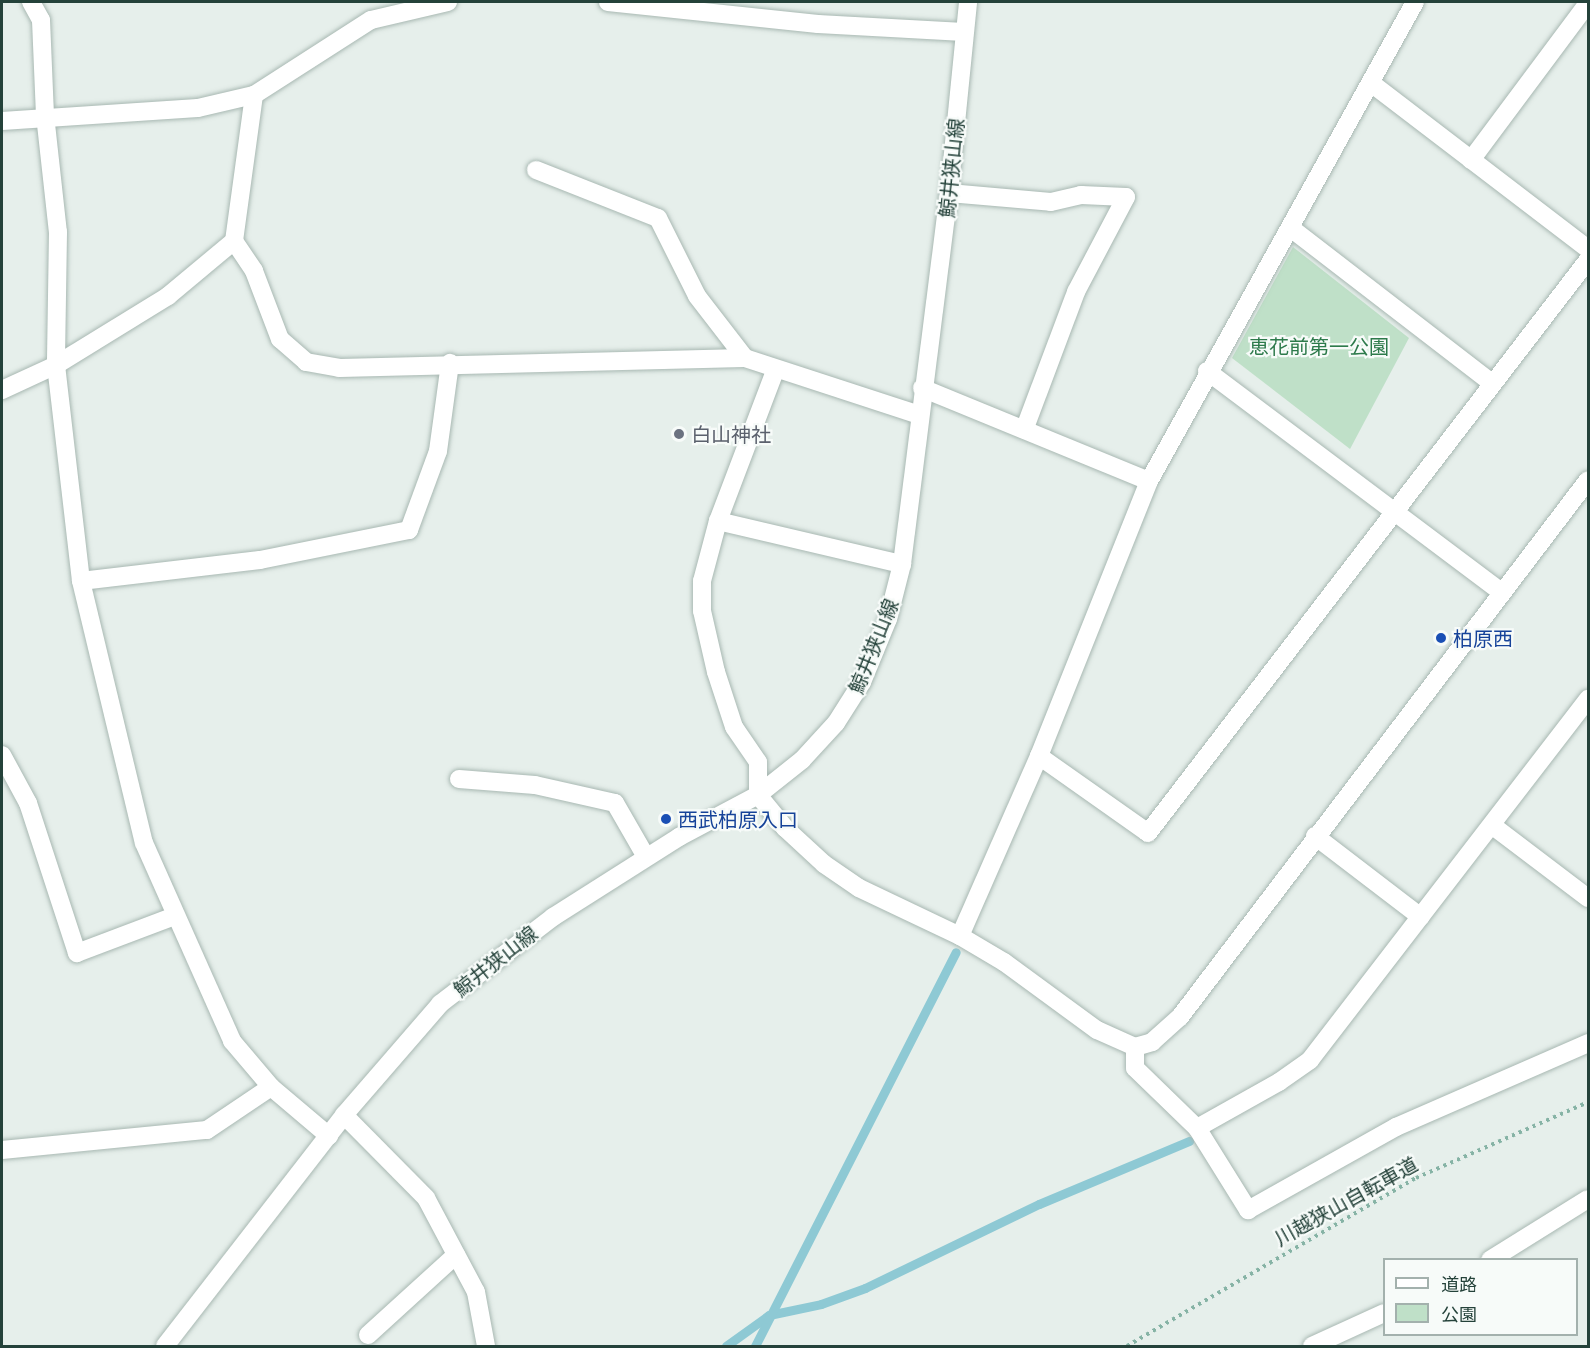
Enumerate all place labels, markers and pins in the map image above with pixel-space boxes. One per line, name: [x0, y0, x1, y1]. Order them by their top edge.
place label: 白山神社: [691, 422, 771, 446]
marker: 白山神社: [672, 427, 686, 441]
place label: 柏原西: [1453, 626, 1513, 650]
marker: 柏原西: [1434, 631, 1448, 645]
place label: 西武柏原入口: [678, 807, 798, 831]
marker: 西武柏原入口: [659, 812, 673, 826]

